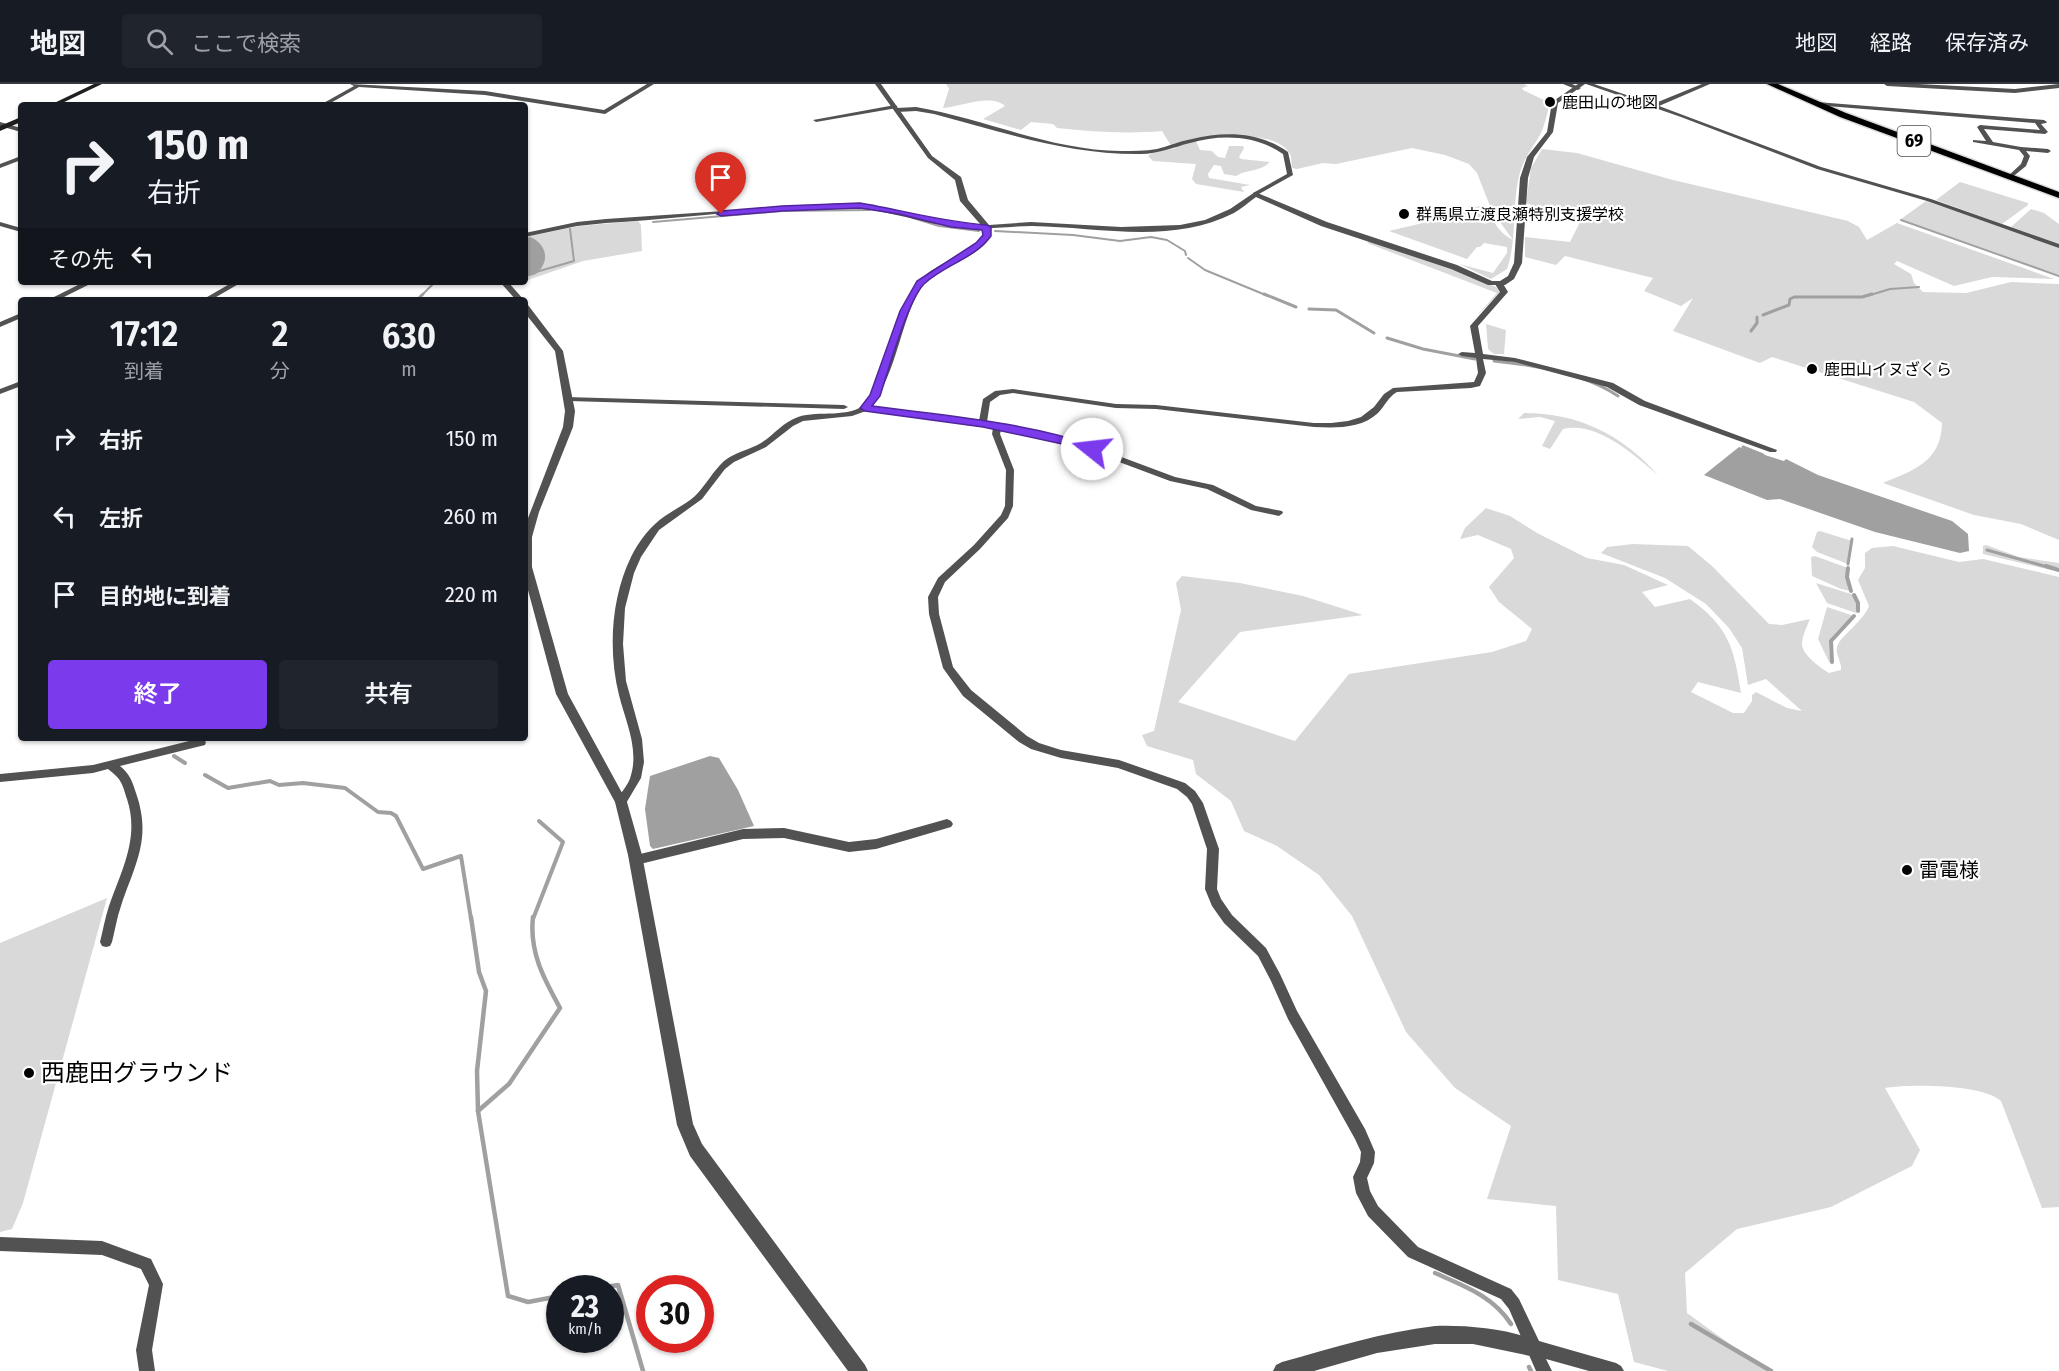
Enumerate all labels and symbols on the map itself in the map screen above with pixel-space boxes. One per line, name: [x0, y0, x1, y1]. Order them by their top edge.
place label: 鹿田山の地図: [1562, 93, 1658, 112]
marker: 鹿田山の地図: [1543, 95, 1557, 109]
road number: 69: [1898, 126, 1930, 156]
pin: [695, 152, 746, 214]
place label: 群馬県立渡良瀬特別支援学校: [1416, 205, 1624, 224]
marker: 群馬県立渡良瀬特別支援学校: [1397, 207, 1411, 221]
place label: 鹿田山イヌざくら: [1824, 360, 1952, 379]
marker: 鹿田山イヌざくら: [1805, 362, 1819, 376]
position arrow: [1060, 417, 1124, 481]
place label: 雷電様: [1919, 858, 1979, 882]
marker: 雷電様: [1900, 863, 1914, 877]
place label: 西鹿田グラウンド: [41, 1059, 233, 1087]
marker: 西鹿田グラウンド: [22, 1066, 36, 1080]
speed limit sign: 30: [636, 1275, 714, 1353]

